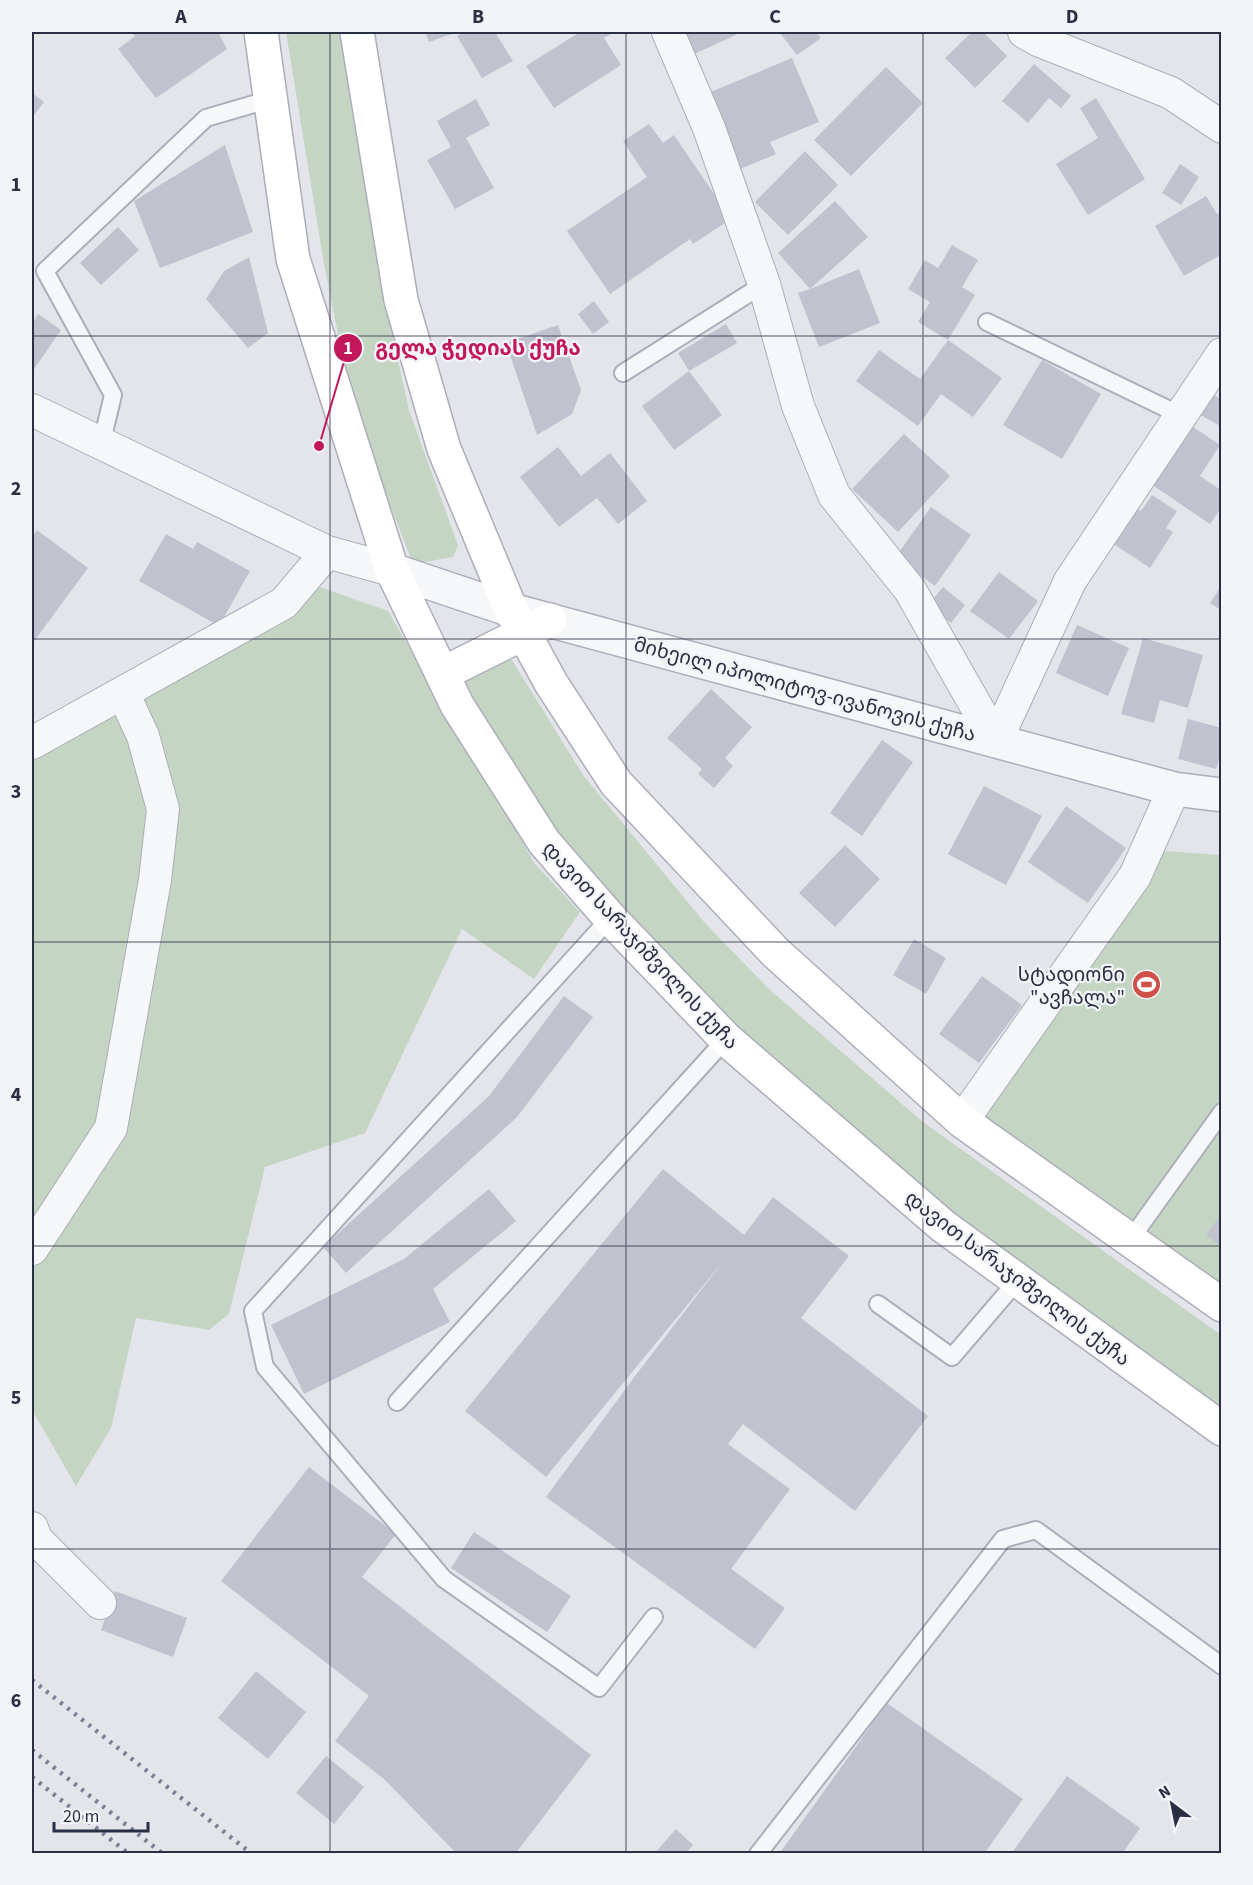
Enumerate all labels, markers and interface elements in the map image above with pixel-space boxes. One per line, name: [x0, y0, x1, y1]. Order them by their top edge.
text: A: [174, 3, 187, 31]
text: B: [472, 3, 484, 31]
text: C: [769, 3, 781, 31]
text: D: [1066, 3, 1078, 31]
text: 1: [11, 171, 21, 199]
callout: გელა ჭედიას ქუჩა: [333, 328, 593, 367]
text: გელა ჭედიას ქუჩა: [375, 333, 581, 363]
text: 1: [343, 336, 353, 361]
text: 2: [11, 475, 21, 503]
street label: მიხეილ იპოლიტოვ-ივანოვის ქუჩა: [631, 631, 979, 749]
text: 3: [11, 778, 21, 806]
street label: დავით სარაჯიშვილის ქუჩა: [536, 835, 745, 1056]
place label: სტადიონი "ავჩალა": [1018, 961, 1125, 1012]
sports icon: სტადიონი "ავჩალა": [1130, 969, 1162, 1001]
text: 4: [11, 1081, 22, 1109]
street label: დავით სარაჯიშვილის ქუჩა: [899, 1185, 1136, 1373]
text: 5: [11, 1384, 21, 1412]
text: 6: [11, 1687, 21, 1715]
north arrow: [1142, 1774, 1202, 1834]
text: N: [1154, 1780, 1175, 1804]
scale bar: [54, 1795, 148, 1833]
text: 20 m: [63, 1804, 99, 1829]

